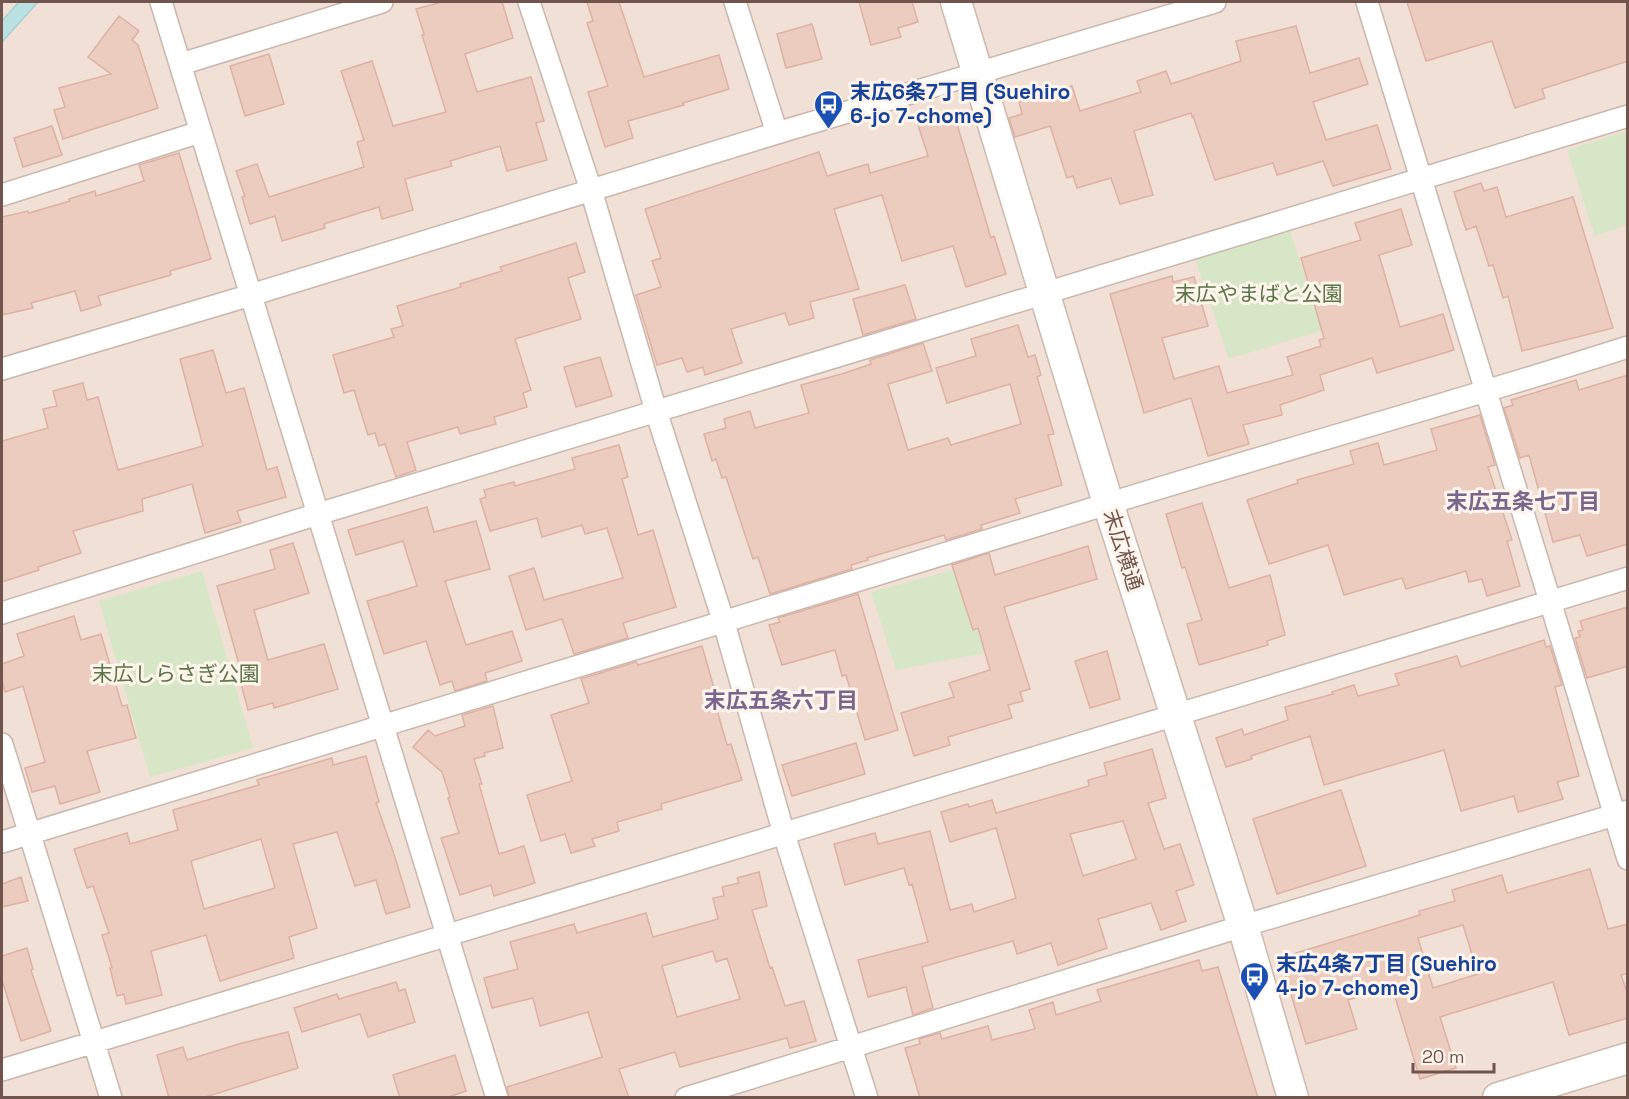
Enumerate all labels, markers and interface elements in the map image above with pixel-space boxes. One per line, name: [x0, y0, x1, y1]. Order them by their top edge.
place label: 末広6条7丁目 (Suehiro 6-jo 7-chome): [850, 78, 1070, 129]
bus stop icon: 末広6条7丁目 (Suehiro 6-jo 7-chome): [813, 88, 845, 130]
park label: 末広やまばと公園: [1175, 280, 1343, 307]
district label: 末広五条七丁目: [1446, 487, 1600, 515]
street label: 末広横通: [1098, 506, 1149, 594]
park label: 末広しらさぎ公園: [92, 660, 260, 687]
district label: 末広五条六丁目: [704, 686, 858, 714]
place label: 末広4条7丁目 (Suehiro 4-jo 7-chome): [1276, 950, 1497, 1001]
bus stop icon: 末広4条7丁目 (Suehiro 4-jo 7-chome): [1239, 960, 1271, 1002]
scale bar: [1413, 1036, 1494, 1074]
text: 20 m: [1422, 1045, 1465, 1068]

